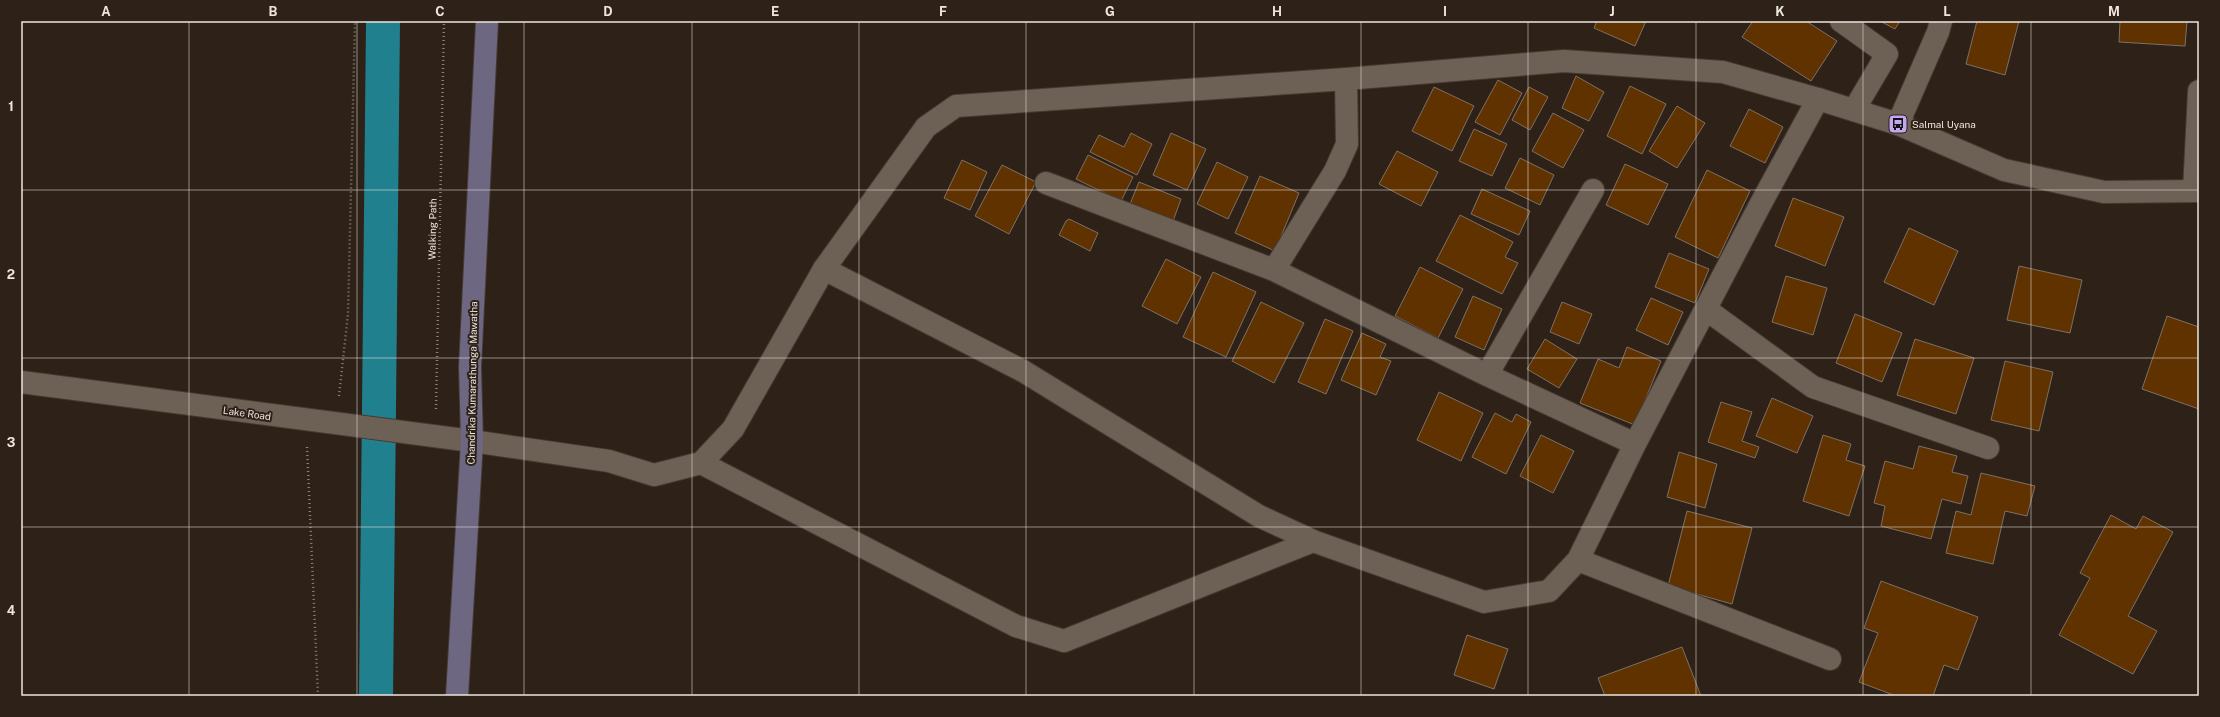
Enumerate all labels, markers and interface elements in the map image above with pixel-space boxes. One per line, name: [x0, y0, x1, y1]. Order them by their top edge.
text: A: [101, 4, 111, 19]
text: B: [269, 4, 278, 19]
text: C: [435, 4, 445, 19]
text: D: [603, 4, 613, 19]
text: E: [771, 4, 779, 19]
text: F: [939, 4, 947, 19]
text: G: [1105, 4, 1115, 19]
text: H: [1272, 4, 1282, 19]
text: I: [1443, 4, 1447, 19]
text: J: [1609, 4, 1615, 19]
text: K: [1775, 4, 1785, 19]
text: L: [1943, 4, 1951, 19]
text: M: [2108, 4, 2120, 19]
text: 1: [8, 99, 14, 114]
bus stop icon: Salmal Uyana: [1887, 113, 1909, 135]
place label: Salmal Uyana: [1912, 118, 1976, 130]
street label: Walking Path: [425, 198, 439, 260]
text: 2: [7, 267, 15, 282]
street label: Chandrika Kumarathunga Mawatha: [465, 301, 479, 465]
street label: Lake Road: [222, 404, 272, 422]
text: 3: [7, 435, 16, 450]
text: 4: [7, 603, 16, 618]

